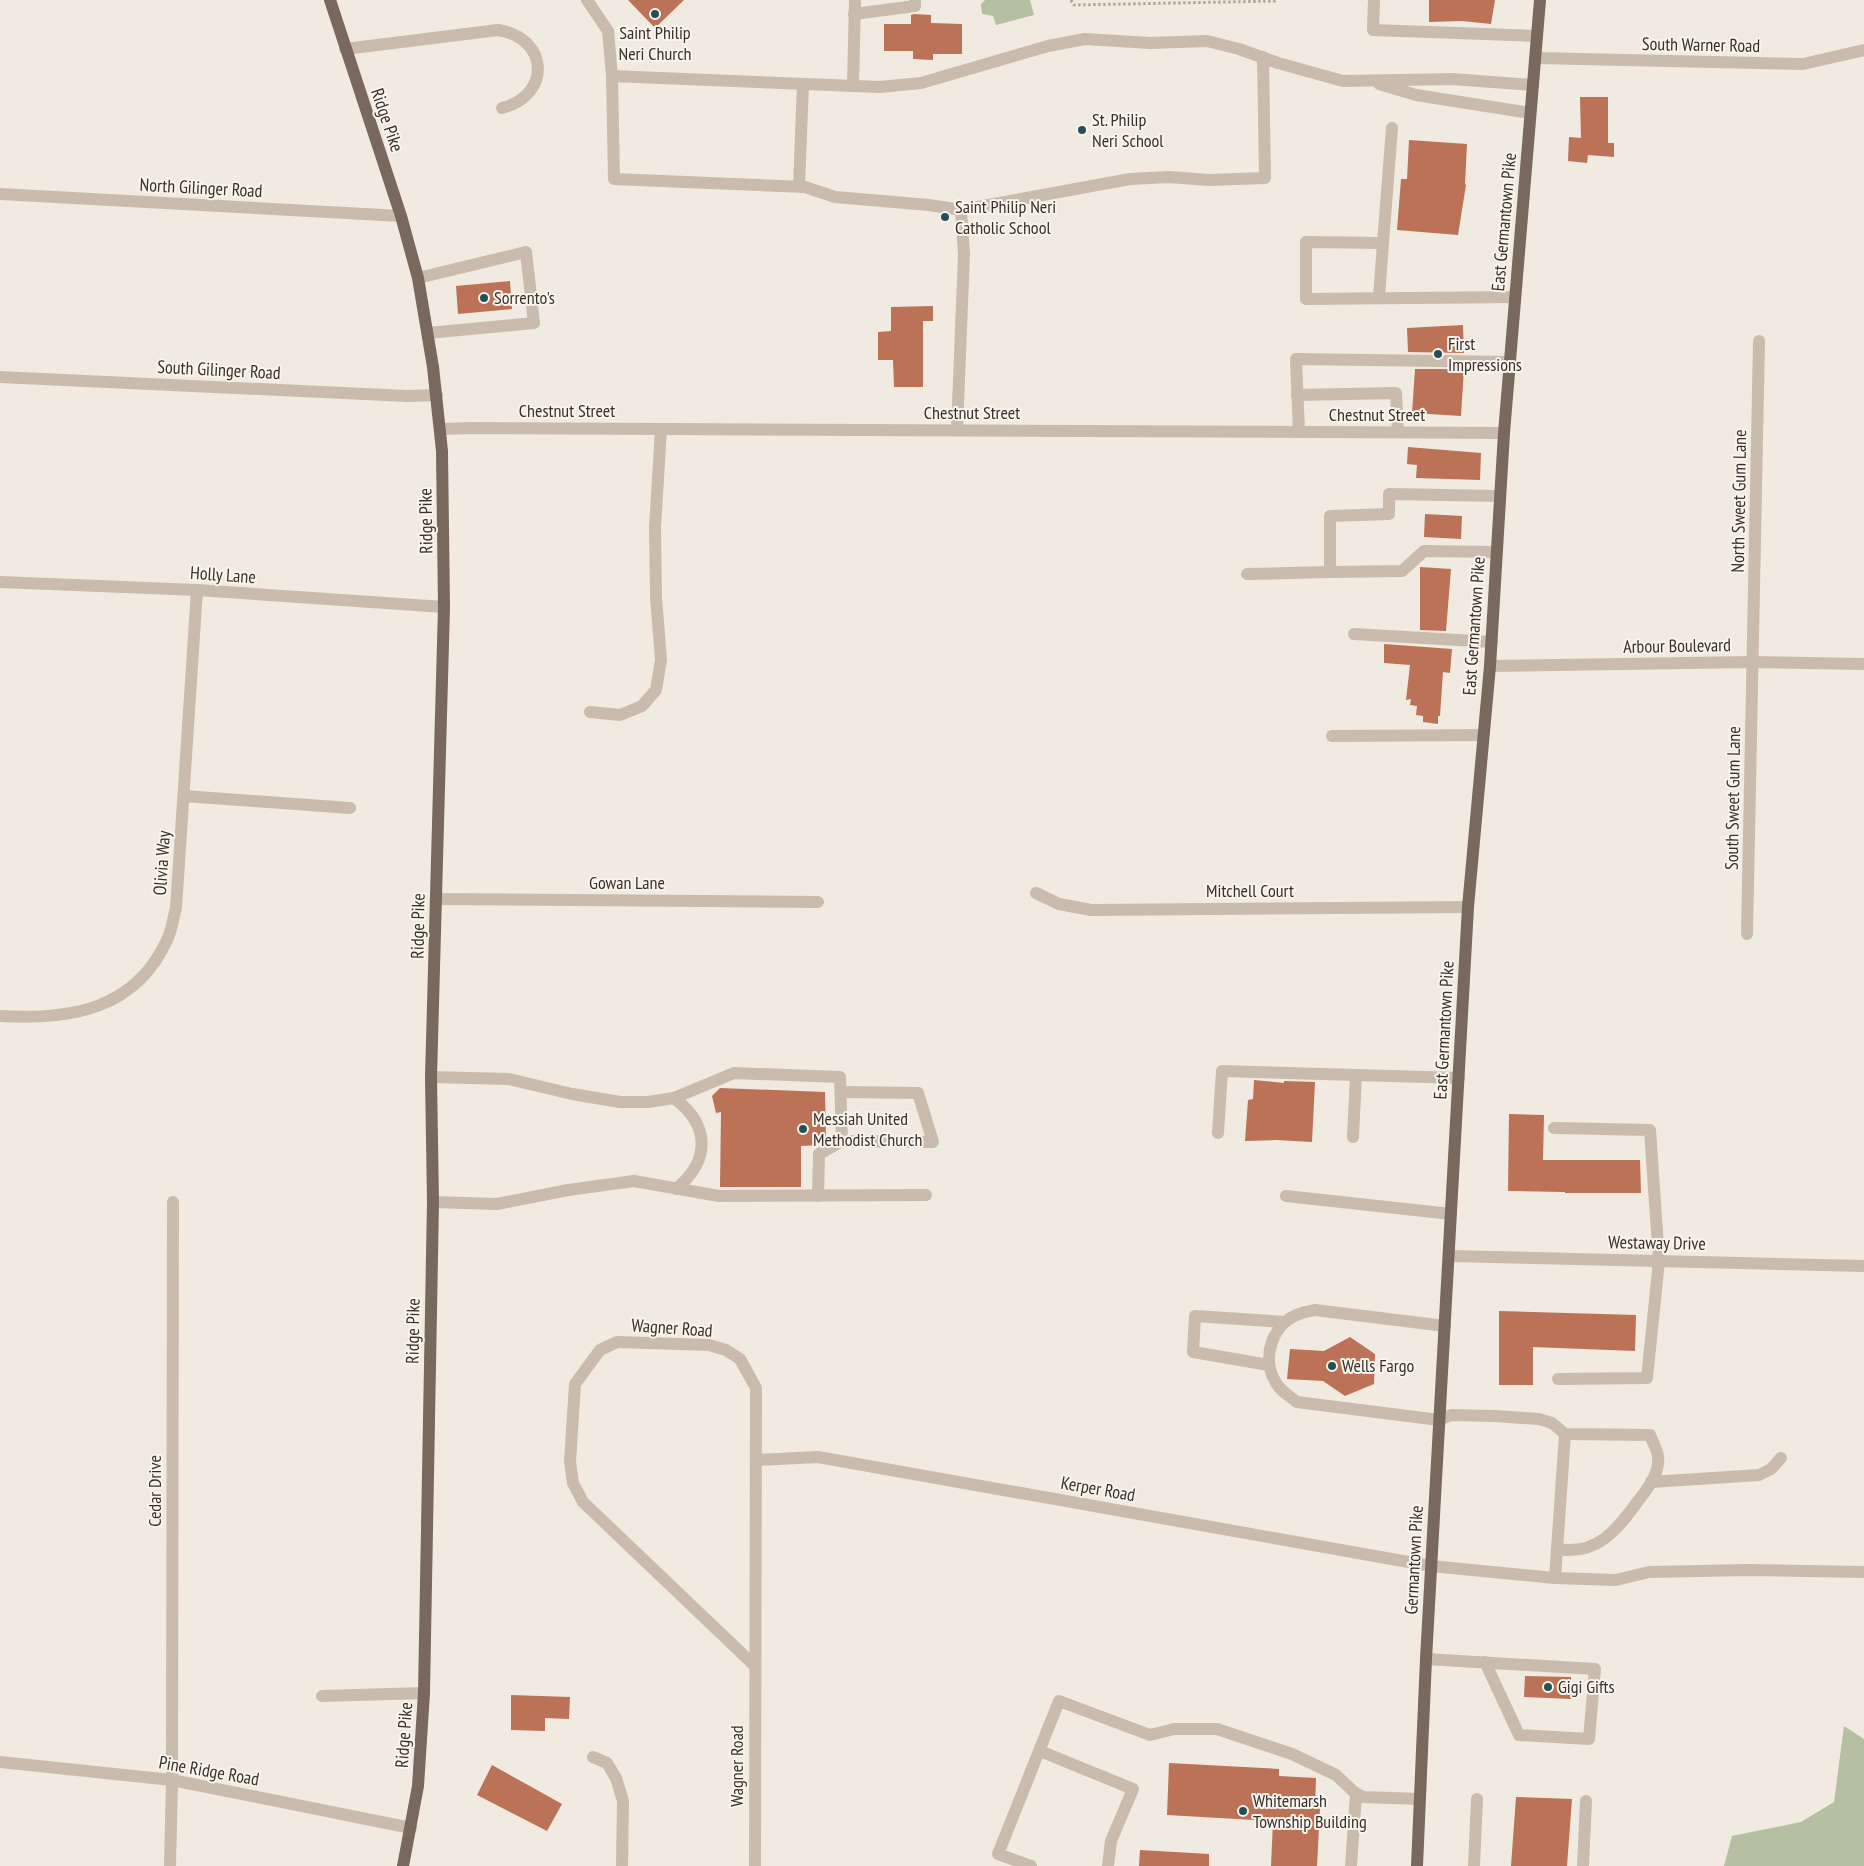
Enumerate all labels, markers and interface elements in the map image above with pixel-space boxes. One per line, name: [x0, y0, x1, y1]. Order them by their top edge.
marker: Saint Philip Neri Church: [649, 8, 661, 20]
place label: Saint Philip Neri Church: [618, 21, 692, 65]
street label: South Warner Road: [1642, 32, 1760, 57]
street label: Ridge Pike: [366, 85, 409, 155]
place label: St. Philip Neri School: [1092, 108, 1164, 152]
marker: St. Philip Neri School: [1076, 124, 1088, 136]
street label: East Germantown Pike: [1486, 152, 1521, 292]
street label: North Gilinger Road: [139, 173, 263, 202]
place label: Saint Philip Neri Catholic School: [955, 195, 1056, 239]
marker: Saint Philip Neri Catholic School: [939, 211, 951, 223]
place label: Sorrento's: [494, 286, 555, 309]
marker: Sorrento's: [478, 292, 490, 304]
place label: First Impressions: [1448, 332, 1522, 376]
marker: First Impressions: [1432, 348, 1444, 360]
street label: South Gilinger Road: [157, 355, 281, 384]
street label: Chestnut Street: [519, 399, 615, 422]
street label: Chestnut Street: [924, 401, 1020, 424]
street label: Chestnut Street: [1329, 403, 1425, 426]
street label: North Sweet Gum Lane: [1726, 429, 1751, 573]
street label: Ridge Pike: [413, 488, 438, 554]
street label: East Germantown Pike: [1457, 556, 1490, 696]
street label: Holly Lane: [189, 561, 257, 588]
street label: Arbour Boulevard: [1623, 633, 1731, 658]
street label: South Sweet Gum Lane: [1720, 726, 1745, 870]
street label: Olivia Way: [148, 829, 175, 896]
street label: Gowan Lane: [589, 871, 665, 894]
street label: Mitchell Court: [1206, 879, 1294, 902]
street label: Ridge Pike: [405, 893, 430, 959]
street label: East Germantown Pike: [1428, 960, 1459, 1100]
place label: Messiah United Methodist Church: [813, 1107, 922, 1151]
marker: Messiah United Methodist Church: [797, 1123, 809, 1135]
street label: Westaway Drive: [1608, 1230, 1706, 1255]
street label: Ridge Pike: [400, 1298, 425, 1364]
street label: Wagner Road: [631, 1313, 713, 1342]
place label: Wells Fargo: [1342, 1354, 1415, 1377]
marker: Wells Fargo: [1326, 1360, 1338, 1372]
street label: Cedar Drive: [143, 1455, 166, 1527]
street label: Kerper Road: [1059, 1471, 1137, 1506]
street label: Germantown Pike: [1399, 1505, 1428, 1615]
place label: Gigi Gifts: [1558, 1675, 1614, 1698]
marker: Gigi Gifts: [1542, 1681, 1554, 1693]
street label: Ridge Pike: [390, 1701, 417, 1769]
street label: Wagner Road: [725, 1725, 748, 1807]
street label: Pine Ridge Road: [157, 1750, 261, 1791]
place label: Whitemarsh Township Building: [1253, 1789, 1367, 1833]
marker: Whitemarsh Township Building: [1237, 1805, 1249, 1817]

